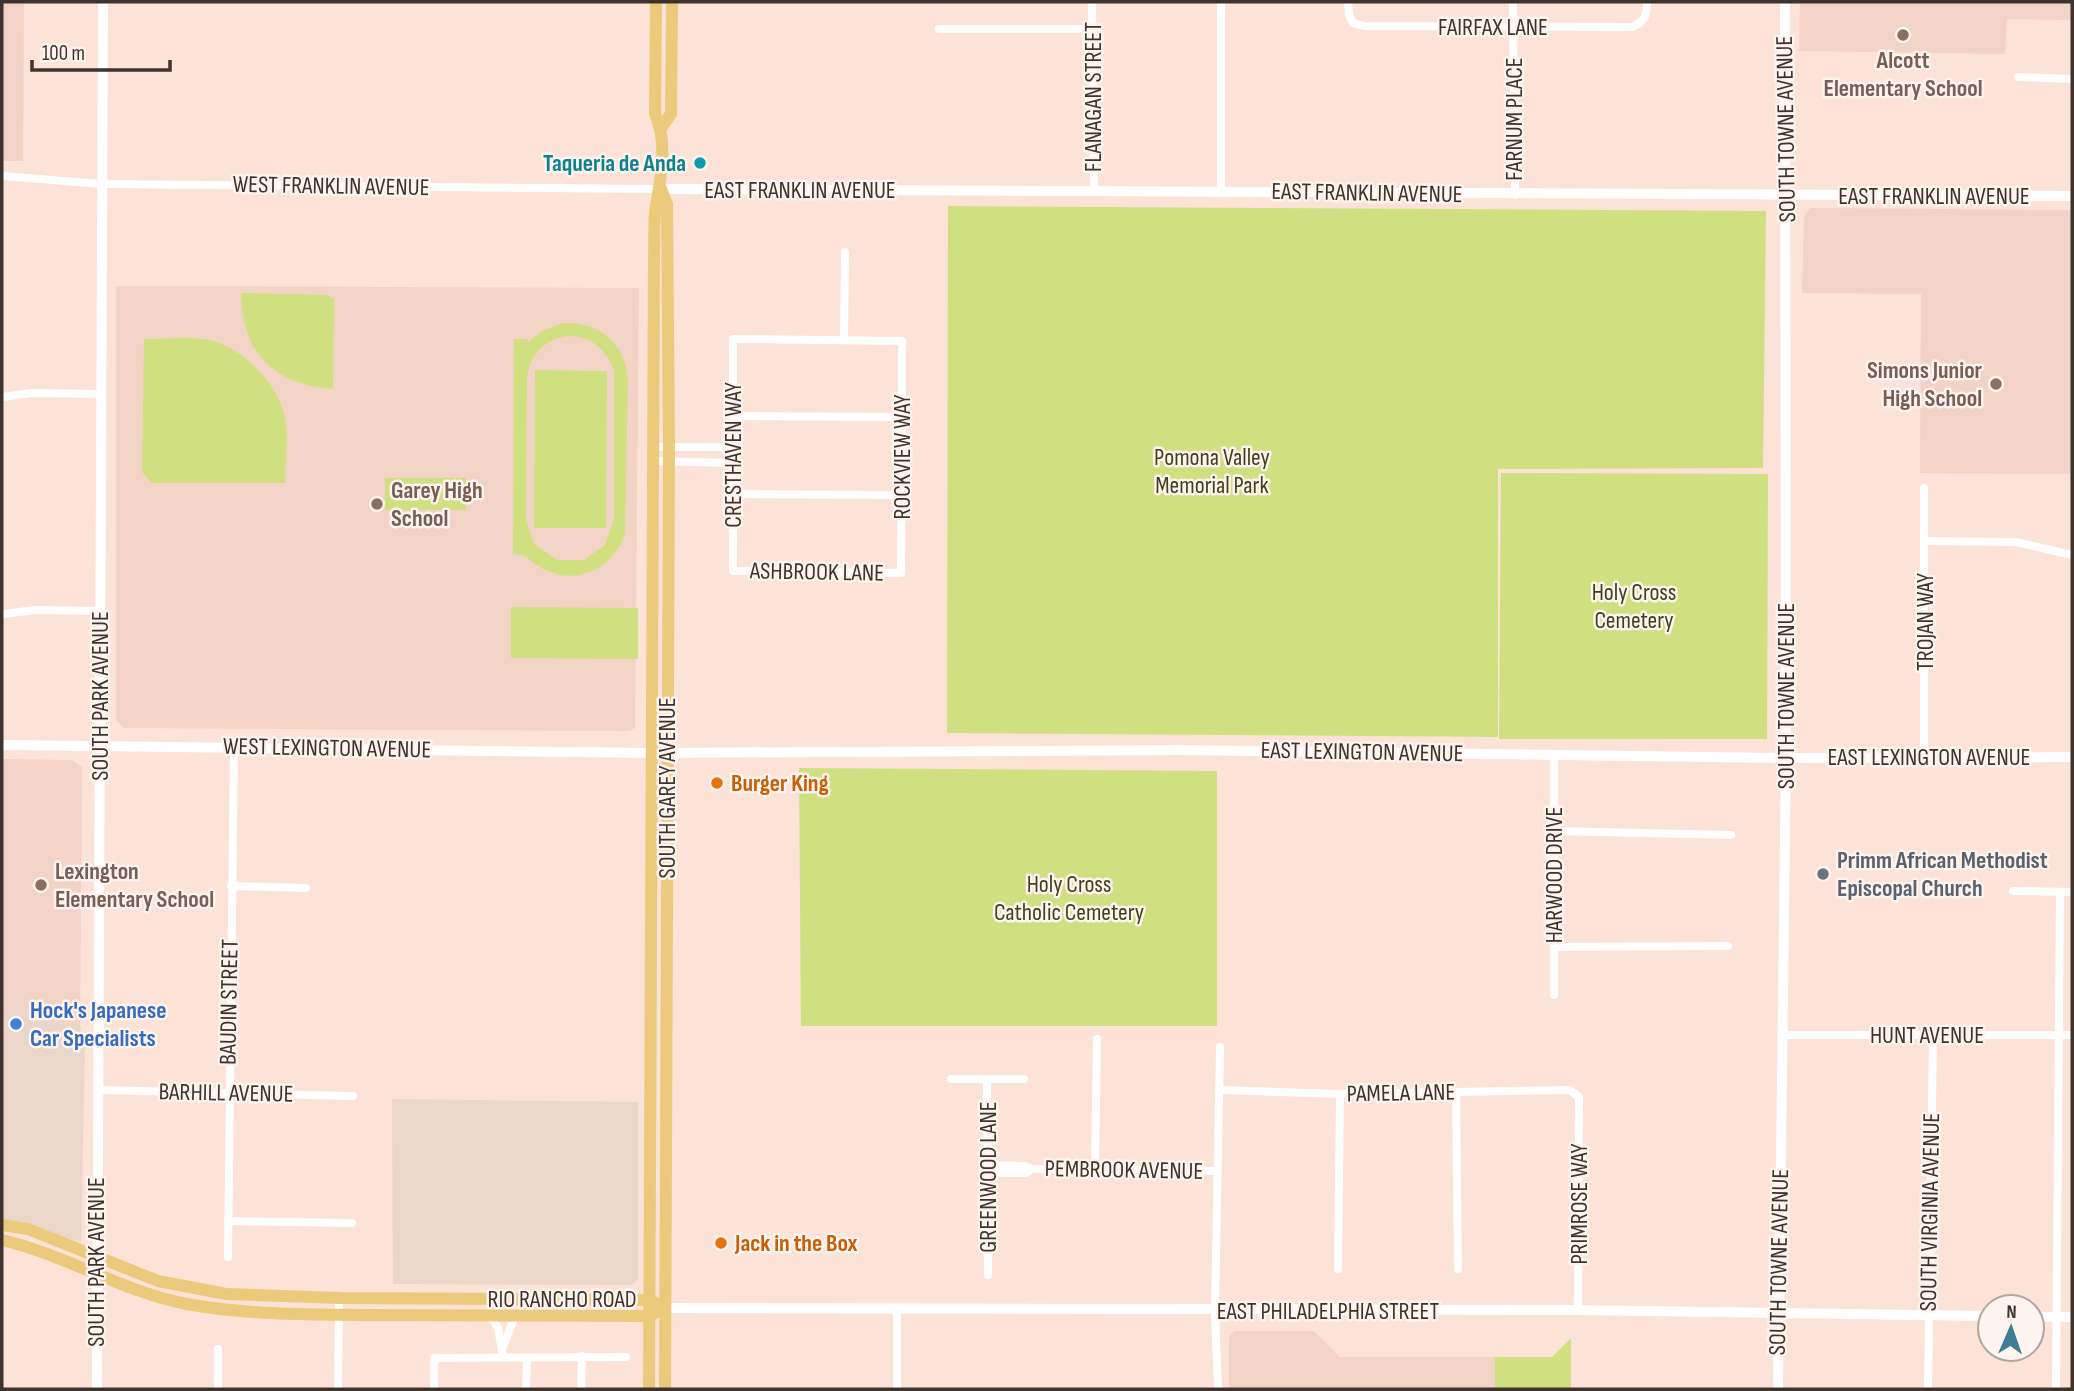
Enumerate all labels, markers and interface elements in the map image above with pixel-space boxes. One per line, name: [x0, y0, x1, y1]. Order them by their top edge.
street label: FAIRFAX LANE: [1438, 13, 1548, 42]
street label: FLANAGAN STREET: [1079, 22, 1108, 172]
marker: Alcott Elementary School: [1895, 27, 1911, 43]
scale bar: [32, 28, 170, 72]
street label: SOUTH TOWNE AVENUE: [1770, 35, 1802, 223]
text: 100 m: [42, 41, 85, 66]
place label: Alcott Elementary School: [1823, 46, 1983, 103]
street label: FARNUM PLACE: [1500, 57, 1529, 181]
place label: Taqueria de Anda: [543, 149, 686, 178]
marker: Taqueria de Anda: [692, 155, 708, 171]
street label: WEST FRANKLIN AVENUE: [232, 170, 430, 202]
street label: EAST FRANKLIN AVENUE: [704, 176, 896, 205]
street label: EAST FRANKLIN AVENUE: [1271, 177, 1463, 209]
street label: EAST FRANKLIN AVENUE: [1838, 182, 2030, 211]
place label: Simons Junior High School: [1867, 356, 1983, 413]
marker: Simons Junior High School: [1988, 376, 2004, 392]
street label: CRESTHAVEN WAY: [719, 382, 748, 528]
street label: ROCKVIEW WAY: [888, 395, 917, 519]
park label: Pomona Valley Memorial Park: [1154, 443, 1270, 500]
place label: Garey High School: [391, 476, 483, 533]
marker: Garey High School: [369, 496, 385, 512]
street label: ASHBROOK LANE: [749, 556, 884, 588]
street label: TROJAN WAY: [1911, 573, 1940, 671]
park label: Holy Cross Cemetery: [1592, 578, 1676, 635]
street label: SOUTH TOWNE AVENUE: [1772, 603, 1801, 789]
street label: SOUTH PARK AVENUE: [86, 611, 115, 781]
street label: SOUTH GAREY AVENUE: [653, 697, 682, 879]
street label: WEST LEXINGTON AVENUE: [223, 732, 431, 764]
street label: EAST LEXINGTON AVENUE: [1260, 736, 1464, 768]
street label: EAST LEXINGTON AVENUE: [1828, 743, 2030, 772]
place label: Burger King: [731, 769, 829, 798]
marker: Burger King: [709, 775, 725, 791]
street label: HARWOOD DRIVE: [1540, 807, 1569, 943]
place label: Primm African Methodist Episcopal Church: [1837, 846, 2048, 903]
place label: Lexington Elementary School: [55, 857, 214, 914]
marker: Primm African Methodist Episcopal Church: [1815, 866, 1831, 882]
park label: Holy Cross Catholic Cemetery: [994, 870, 1144, 927]
marker: Lexington Elementary School: [33, 877, 49, 893]
street label: BAUDIN STREET: [213, 939, 245, 1065]
place label: Hock's Japanese Car Specialists: [30, 996, 167, 1053]
marker: Hock's Japanese Car Specialists: [8, 1016, 24, 1032]
street label: HUNT AVENUE: [1870, 1021, 1984, 1050]
street label: BARHILL AVENUE: [158, 1077, 294, 1109]
street label: PAMELA LANE: [1346, 1078, 1456, 1108]
street label: GREENWOOD LANE: [974, 1101, 1003, 1253]
street label: SOUTH VIRGINIA AVENUE: [1914, 1112, 1946, 1312]
street label: PRIMROSE WAY: [1565, 1143, 1594, 1265]
street label: PEMBROOK AVENUE: [1044, 1154, 1204, 1186]
street label: SOUTH TOWNE AVENUE: [1763, 1168, 1795, 1356]
street label: SOUTH PARK AVENUE: [82, 1177, 111, 1347]
place label: Jack in the Box: [734, 1229, 858, 1258]
marker: Jack in the Box: [713, 1235, 729, 1251]
street label: RIO RANCHO ROAD: [487, 1285, 637, 1314]
north arrow: [1976, 1293, 2046, 1363]
street label: EAST PHILADELPHIA STREET: [1217, 1297, 1439, 1326]
text: N: [2006, 1301, 2017, 1324]

